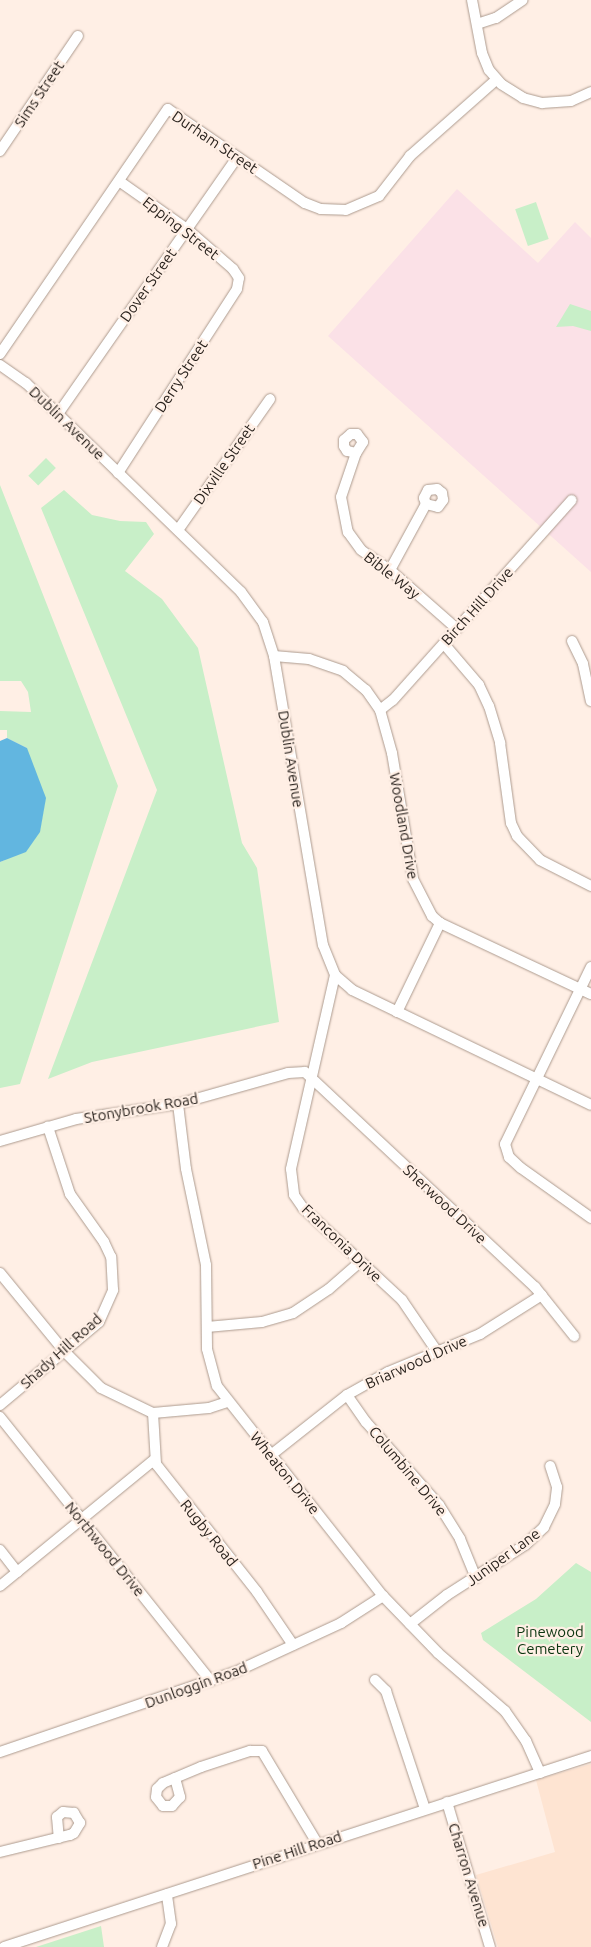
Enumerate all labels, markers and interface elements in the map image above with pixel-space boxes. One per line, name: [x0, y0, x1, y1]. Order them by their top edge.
street label: Sims Street: [10, 57, 68, 131]
street label: Durham Street: [169, 107, 261, 177]
street label: Epping Street: [139, 193, 223, 263]
street label: Dover Street: [116, 245, 180, 325]
street label: Derry Street: [151, 336, 211, 416]
street label: Dublin Avenue: [25, 382, 109, 464]
street label: Dixville Street: [190, 420, 258, 508]
street label: Bible Way: [360, 548, 424, 602]
street label: Birch Hill Drive: [437, 563, 517, 649]
street label: Dublin Avenue: [274, 709, 308, 809]
street label: Woodland Drive: [386, 771, 422, 881]
street label: Stonybrook Road: [82, 1089, 200, 1127]
street label: Sherwood Drive: [400, 1161, 490, 1247]
street label: Franconia Drive: [298, 1200, 386, 1286]
street label: Shady Hill Road: [17, 1310, 105, 1392]
street label: Briarwood Drive: [362, 1332, 470, 1392]
street label: Columbine Drive: [365, 1422, 451, 1520]
street label: Wheaton Drive: [246, 1428, 324, 1518]
street label: Rugby Road: [177, 1496, 241, 1570]
street label: Northwood Drive: [61, 1498, 149, 1600]
street label: Juniper Lane: [463, 1524, 543, 1590]
park label: Pinewood Cemetery: [516, 1622, 584, 1657]
street label: Dunloggin Road: [142, 1658, 250, 1712]
street label: Charron Avenue: [445, 1821, 493, 1929]
street label: Pine Hill Road: [250, 1827, 344, 1873]

